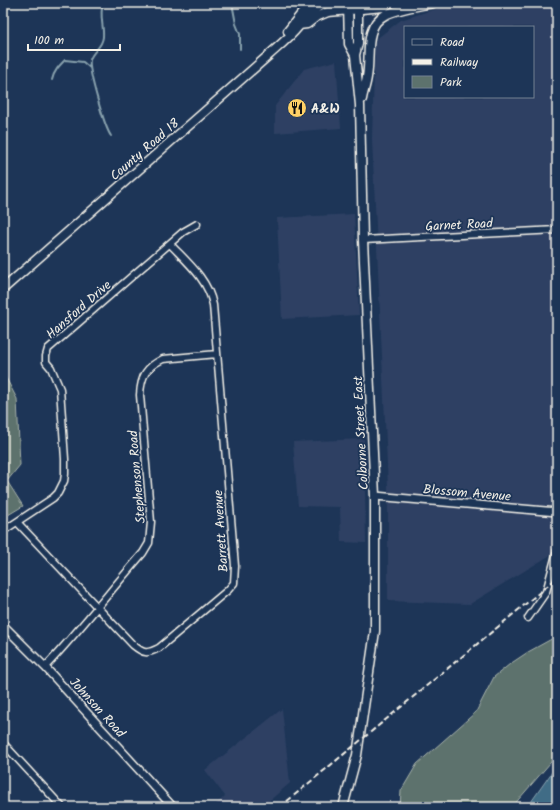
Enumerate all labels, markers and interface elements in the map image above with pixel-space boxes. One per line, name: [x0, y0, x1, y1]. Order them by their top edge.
scale bar: [28, 26, 120, 52]
legend: [404, 26, 534, 98]
text: 100 m: [34, 31, 65, 50]
text: Road: [440, 33, 465, 52]
text: Railway: [440, 53, 478, 72]
text: Park: [440, 73, 462, 92]
restaurant icon: A&W: [286, 97, 308, 119]
place label: A&W: [311, 99, 340, 120]
street label: County Road 18: [105, 114, 185, 186]
street label: Garnet Road: [425, 213, 494, 238]
street label: Hansford Drive: [41, 275, 117, 345]
street label: Colborne Street East: [348, 374, 375, 491]
street label: Stephenson Road: [123, 429, 152, 524]
street label: Blossom Avenue: [422, 479, 512, 508]
street label: Barrett Avenue: [208, 489, 235, 573]
street label: Johnson Road: [64, 673, 130, 743]

